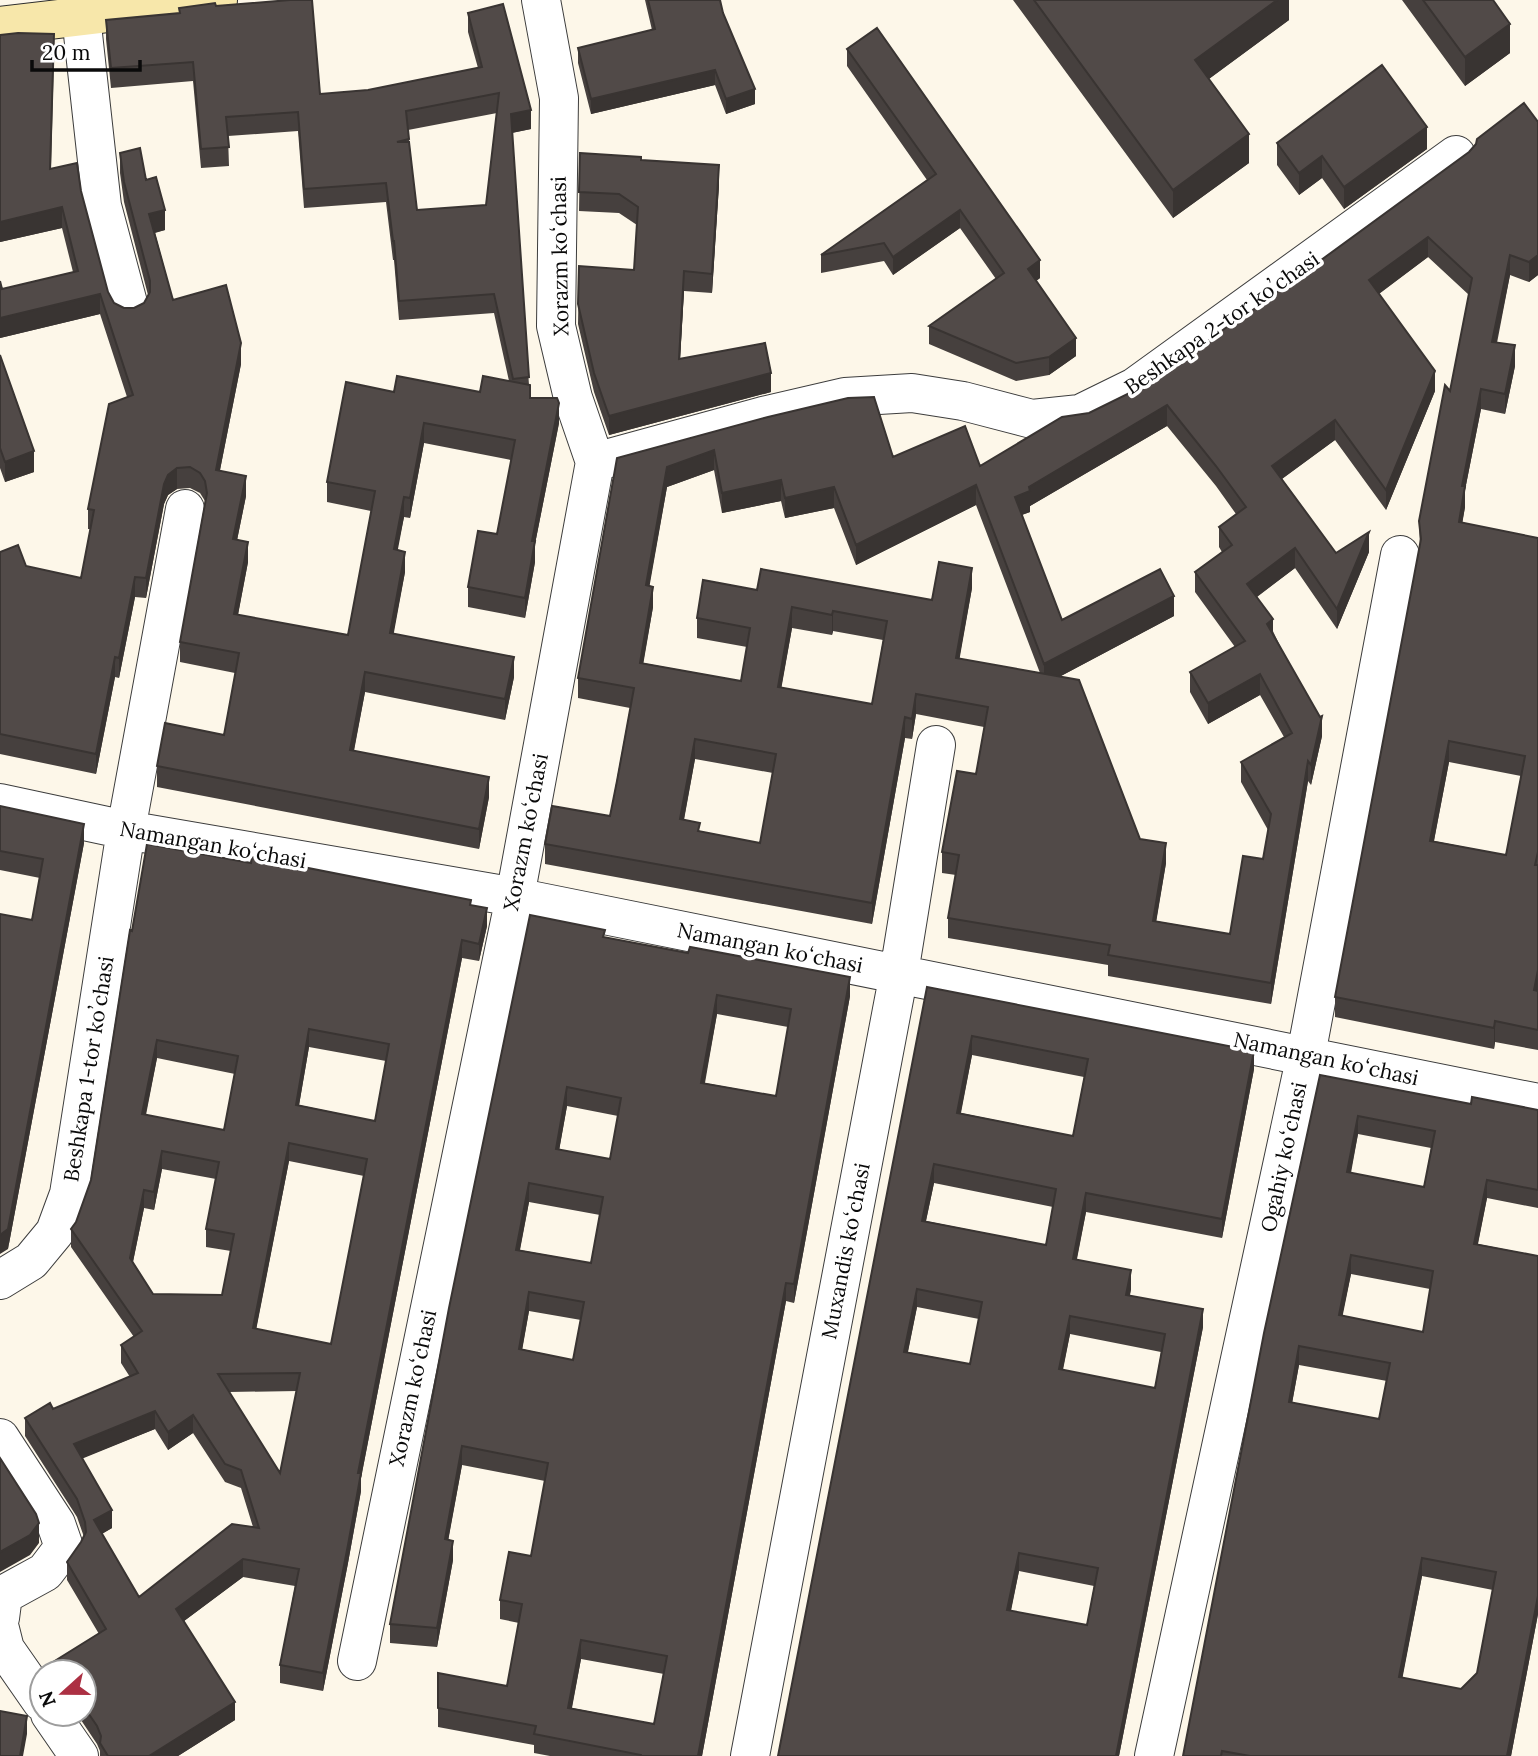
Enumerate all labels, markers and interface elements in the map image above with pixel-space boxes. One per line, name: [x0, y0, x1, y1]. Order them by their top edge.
scale bar: [32, 28, 140, 72]
text: 20 m: [42, 39, 91, 66]
street label: Xorazm koʻchasi: [545, 176, 574, 336]
street label: Beshkapa 2-tor koʼchasi: [1119, 245, 1324, 400]
street label: Xorazm koʻchasi: [497, 751, 554, 913]
street label: Namangan koʻchasi: [118, 815, 308, 874]
street label: Namangan koʻchasi: [675, 916, 865, 979]
street label: Beshkapa 1-tor koʼchasi: [57, 954, 120, 1184]
street label: Namangan koʻchasi: [1231, 1026, 1421, 1091]
street label: Ogahiy koʻchasi: [1254, 1079, 1313, 1235]
street label: Muxandis koʻchasi: [815, 1160, 876, 1341]
street label: Xorazm koʻchasi: [383, 1307, 442, 1469]
north arrow: [28, 1658, 98, 1728]
text: N: [33, 1688, 61, 1710]

